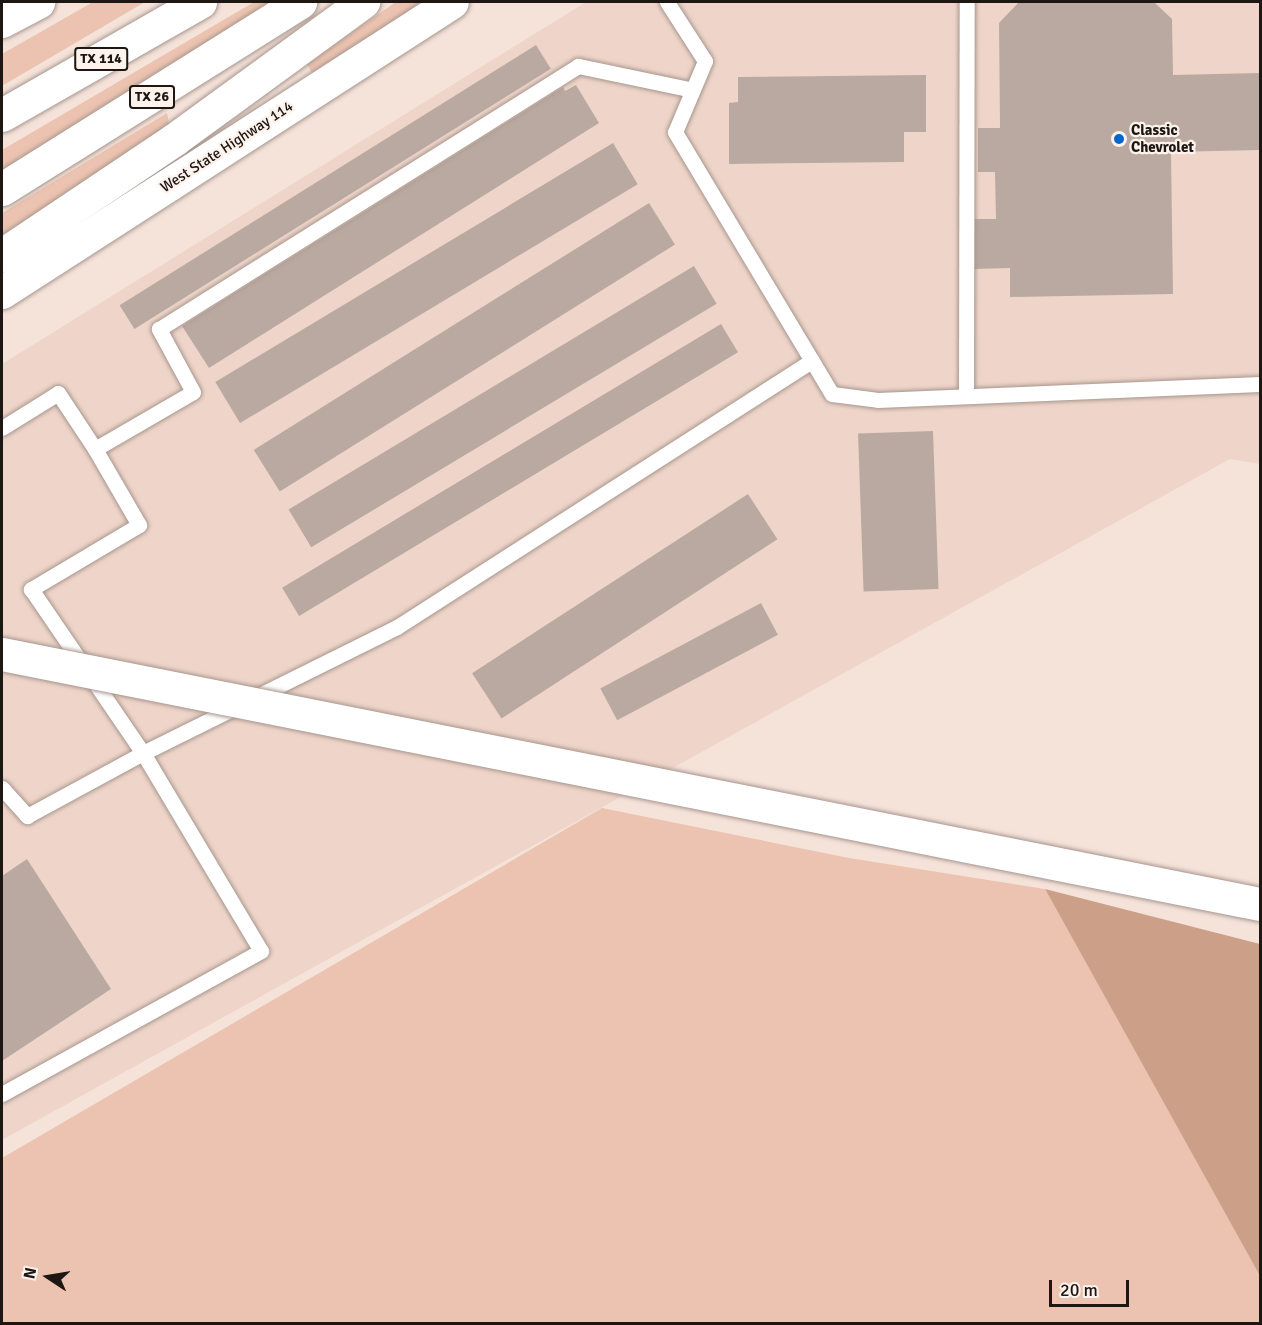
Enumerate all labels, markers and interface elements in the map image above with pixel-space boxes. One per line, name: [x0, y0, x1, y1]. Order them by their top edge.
road number: TX 114: [74, 48, 128, 70]
road number: TX 26: [128, 86, 176, 108]
street label: West State Highway 114: [157, 97, 297, 197]
place label: Classic Chevrolet: [1131, 121, 1194, 156]
marker: Classic Chevrolet: [1112, 132, 1126, 146]
north arrow: [18, 1247, 78, 1307]
text: N: [19, 1266, 41, 1281]
scale bar: [1052, 1268, 1132, 1306]
text: 20 m: [1060, 1279, 1098, 1301]

